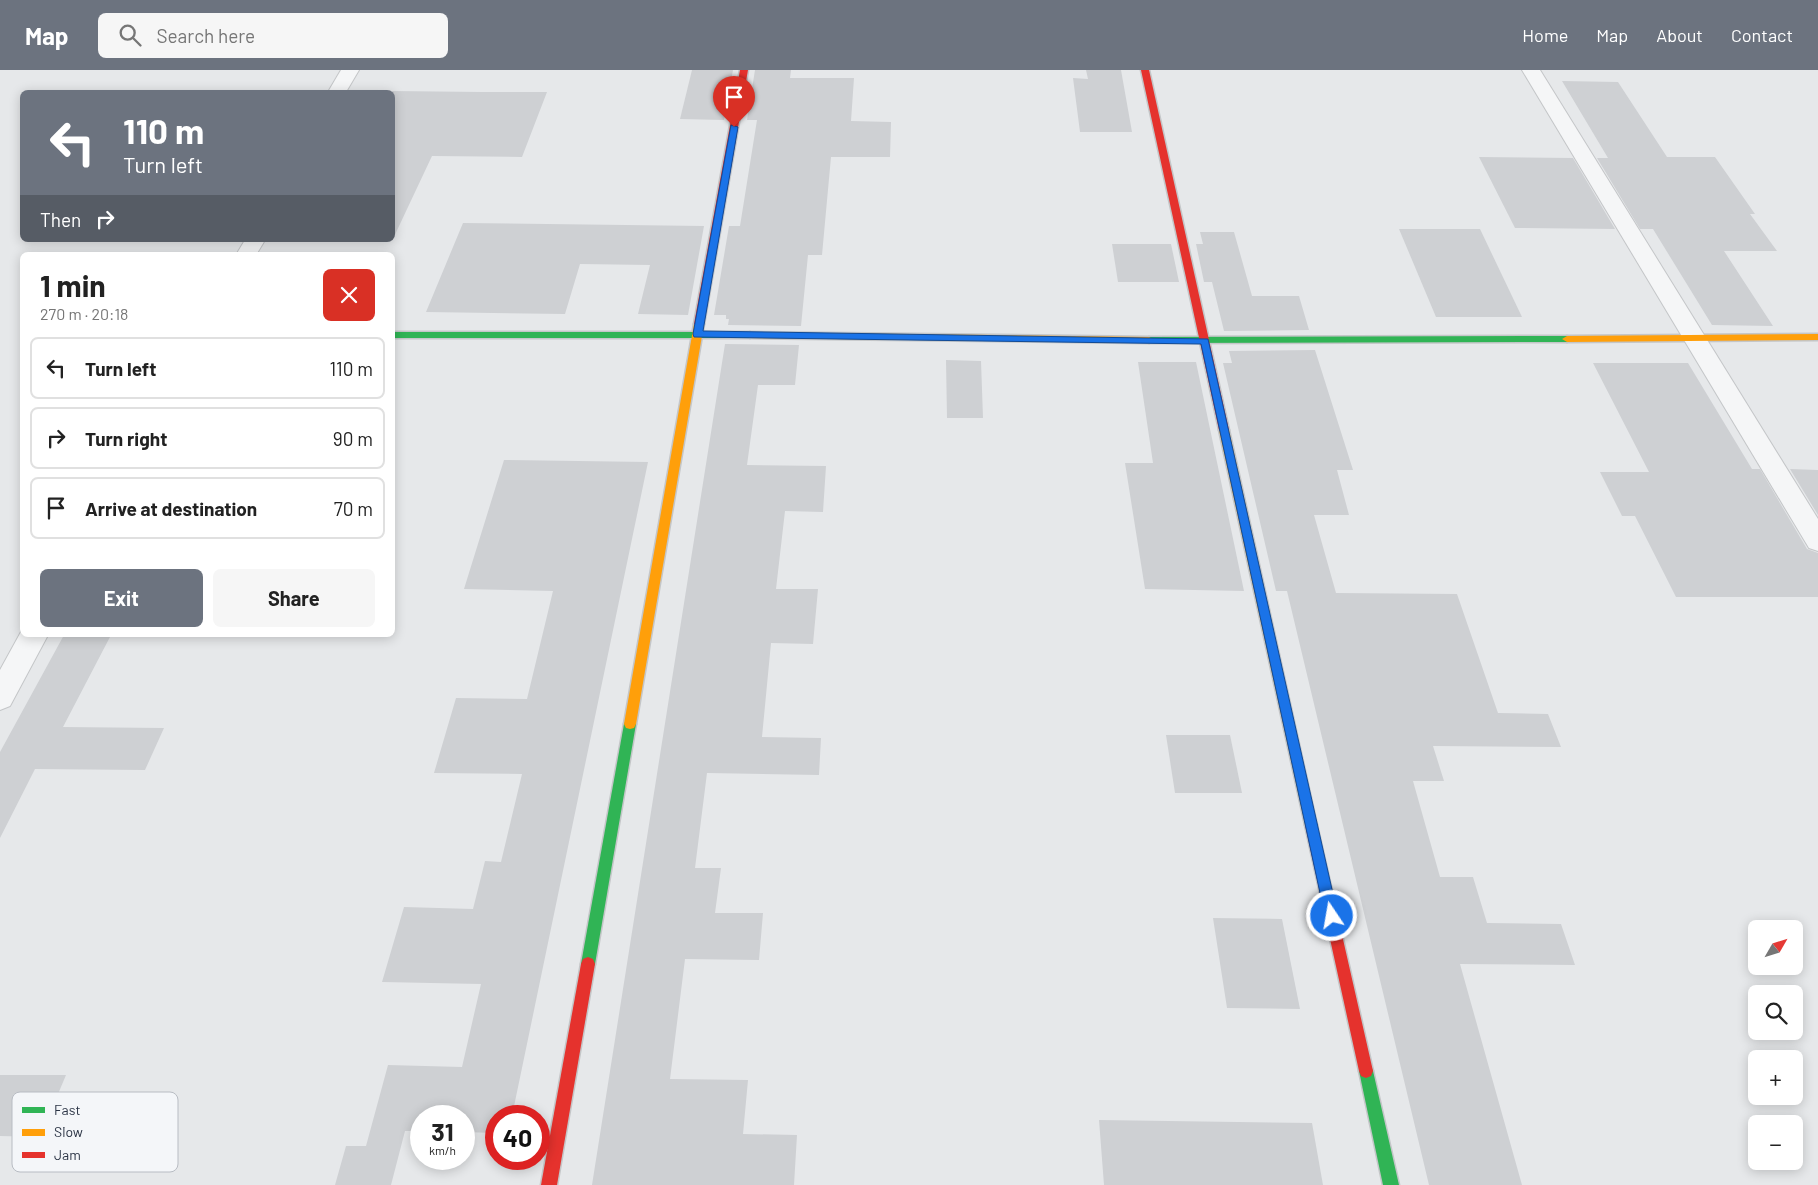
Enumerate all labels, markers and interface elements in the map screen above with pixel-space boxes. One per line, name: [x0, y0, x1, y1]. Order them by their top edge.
search box: [98, 13, 448, 58]
text: Map: [25, 21, 68, 50]
icon: search: [116, 21, 144, 49]
text: Search here: [156, 24, 255, 47]
text: Home: [1522, 24, 1568, 46]
text: Map: [1596, 24, 1628, 46]
text: About: [1656, 24, 1703, 46]
text: Contact: [1731, 24, 1793, 46]
pin: [713, 76, 755, 127]
icon: arrive: [720, 83, 748, 111]
text: 110 m: [123, 109, 204, 151]
icon: left: [40, 110, 105, 175]
text: Turn left: [123, 151, 203, 177]
icon: right: [91, 205, 119, 233]
text: Then: [40, 208, 81, 231]
text: 1 min: [40, 267, 106, 303]
button: close: [323, 269, 375, 321]
text: 270 m · 20:18: [40, 304, 128, 323]
icon: left: [42, 354, 70, 382]
text: Turn left: [85, 357, 156, 380]
text: 110 m: [329, 357, 373, 380]
icon: right: [42, 424, 70, 452]
text: Turn right: [85, 427, 167, 450]
text: 90 m: [333, 427, 373, 450]
icon: arrive: [42, 494, 70, 522]
text: Arrive at destination: [85, 497, 257, 520]
text: 70 m: [334, 497, 373, 520]
button: Exit: [40, 569, 203, 627]
button: Share: [213, 569, 375, 627]
position arrow: [1305, 889, 1357, 941]
north arrow: [1748, 920, 1802, 975]
map controls: [1748, 920, 1803, 1170]
button: search: [1748, 985, 1803, 1040]
button: +: [1748, 1050, 1803, 1105]
legend: [12, 1092, 178, 1172]
text: Fast: [54, 1101, 80, 1118]
speed limit sign: 40: [485, 1105, 550, 1170]
button: −: [1748, 1115, 1803, 1170]
text: 31: [431, 1116, 454, 1146]
text: Slow: [54, 1123, 83, 1140]
text: km/h: [429, 1143, 456, 1157]
text: Jam: [54, 1146, 81, 1163]

